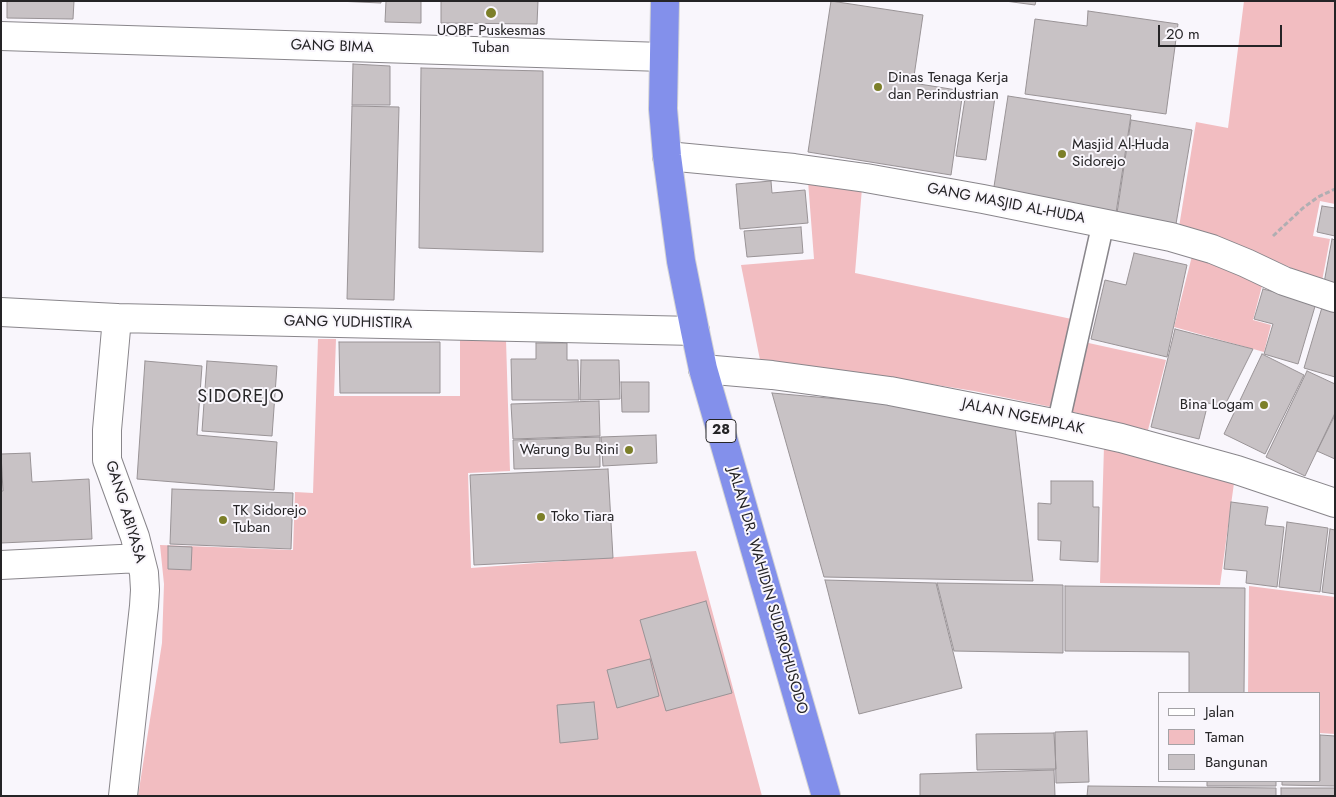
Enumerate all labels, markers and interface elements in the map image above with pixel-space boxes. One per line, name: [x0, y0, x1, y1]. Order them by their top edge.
marker: UOBF Puskesmas Tuban: [484, 6, 498, 20]
scale bar: [1161, 15, 1285, 47]
place label: UOBF Puskesmas Tuban: [437, 22, 545, 57]
text: 20 m: [1166, 23, 1200, 45]
street label: GANG BIMA: [290, 37, 374, 57]
place label: Dinas Tenaga Kerja dan Perindustrian: [888, 69, 1008, 104]
marker: Dinas Tenaga Kerja dan Perindustrian: [872, 81, 884, 93]
place label: Masjid Al-Huda Sidorejo: [1072, 136, 1169, 171]
marker: Masjid Al-Huda Sidorejo: [1056, 148, 1068, 160]
street label: GANG MASJID AL-HUDA: [925, 180, 1087, 228]
street label: GANG YUDHISTIRA: [284, 313, 412, 333]
district label: SIDOREJO: [196, 387, 286, 409]
street label: JALAN NGEMPLAK: [960, 395, 1086, 439]
place label: Bina Logam: [1180, 396, 1254, 414]
marker: Bina Logam: [1258, 399, 1270, 411]
road number: 28: [706, 420, 736, 442]
place label: Warung Bu Rini: [520, 441, 619, 459]
marker: Warung Bu Rini: [623, 444, 635, 456]
street label: GANG ABIYASA: [101, 459, 149, 565]
street label: JALAN DR. WAHIDIN SUDIROHUSODO: [723, 466, 811, 716]
place label: TK Sidorejo Tuban: [233, 502, 306, 537]
place label: Toko Tiara: [551, 508, 614, 526]
marker: Toko Tiara: [535, 511, 547, 523]
marker: TK Sidorejo Tuban: [217, 514, 229, 526]
legend: [1158, 692, 1321, 782]
text: Jalan: [1205, 701, 1234, 723]
text: Taman: [1205, 726, 1244, 748]
text: Bangunan: [1205, 751, 1268, 773]

